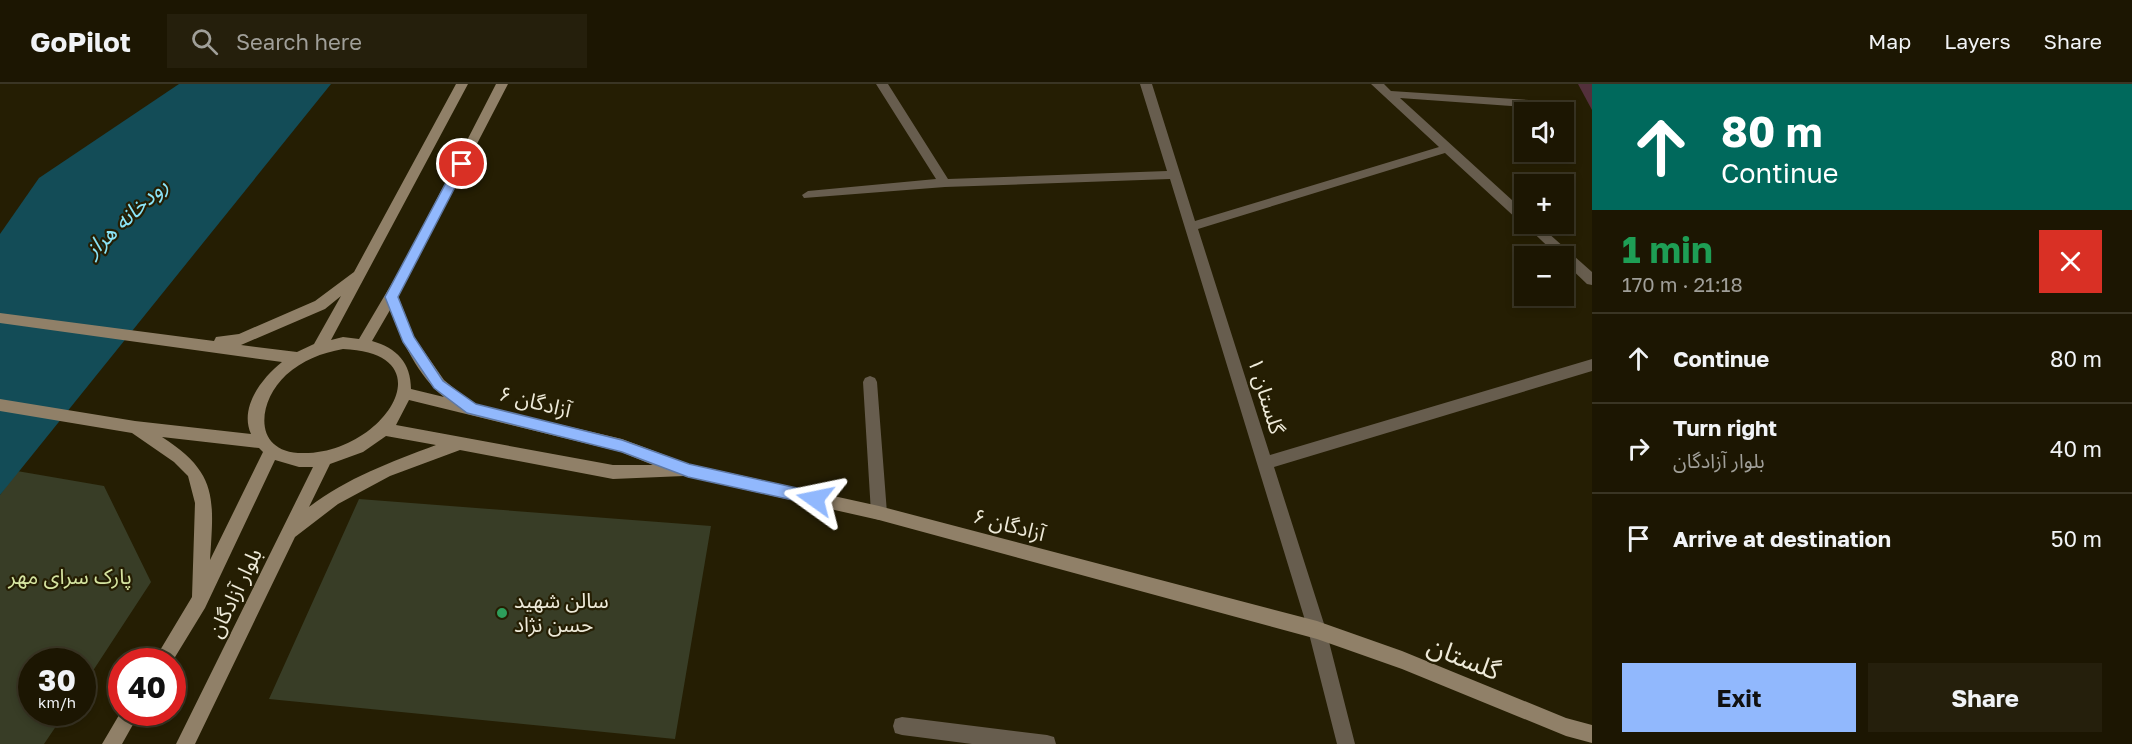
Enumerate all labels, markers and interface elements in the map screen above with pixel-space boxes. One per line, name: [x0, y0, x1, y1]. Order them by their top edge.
search box: [167, 14, 587, 68]
text: GoPilot: [30, 25, 131, 58]
icon: search: [188, 25, 221, 58]
text: Search here: [236, 28, 362, 55]
text: Map: [1868, 28, 1911, 54]
text: Layers: [1944, 28, 2011, 54]
text: Share: [2044, 28, 2102, 54]
map controls: [1514, 102, 1574, 306]
button: sound: [1514, 102, 1574, 162]
text: 80 m: [1721, 106, 1822, 156]
icon: ahead: [1622, 108, 1700, 186]
pin: [436, 138, 487, 189]
icon: arrive: [445, 147, 478, 180]
text: Continue: [1721, 157, 1839, 189]
water label: رودخانه هراز: [77, 171, 174, 264]
button: +: [1514, 174, 1574, 234]
text: 1 min: [1622, 228, 1713, 271]
button: close: [2039, 230, 2102, 293]
button: −: [1514, 246, 1574, 306]
text: 170 m · 21:18: [1622, 272, 1743, 296]
icon: ahead: [1622, 342, 1655, 375]
text: Continue: [1673, 345, 1769, 372]
text: 80 m: [2050, 345, 2102, 372]
street label: گلستان ۱: [1243, 354, 1291, 437]
street label: آزادگان ۶: [496, 380, 575, 423]
text: Turn right: [1673, 414, 1777, 441]
icon: right: [1622, 432, 1655, 465]
text: 40 m: [2050, 435, 2102, 462]
text: بلوار آزادگان: [1673, 448, 1765, 472]
position arrow: [783, 467, 847, 531]
street label: آزادگان ۶: [970, 502, 1049, 546]
icon: arrive: [1622, 522, 1655, 555]
text: Arrive at destination: [1673, 525, 1891, 552]
text: 50 m: [2051, 525, 2102, 552]
street label: بلوار آزادگان: [201, 544, 267, 641]
park label: پارک سرای مهر: [7, 563, 132, 590]
place label: سالن شهید حسن نژاد: [514, 587, 609, 637]
marker: سالن شهید حسن نژاد: [495, 606, 509, 620]
street label: گلستان: [1423, 629, 1505, 686]
speed limit sign: 40: [108, 648, 186, 726]
text: 30: [38, 662, 76, 698]
button: Exit: [1622, 663, 1856, 732]
button: Share: [1868, 663, 2102, 732]
text: km/h: [38, 693, 76, 711]

